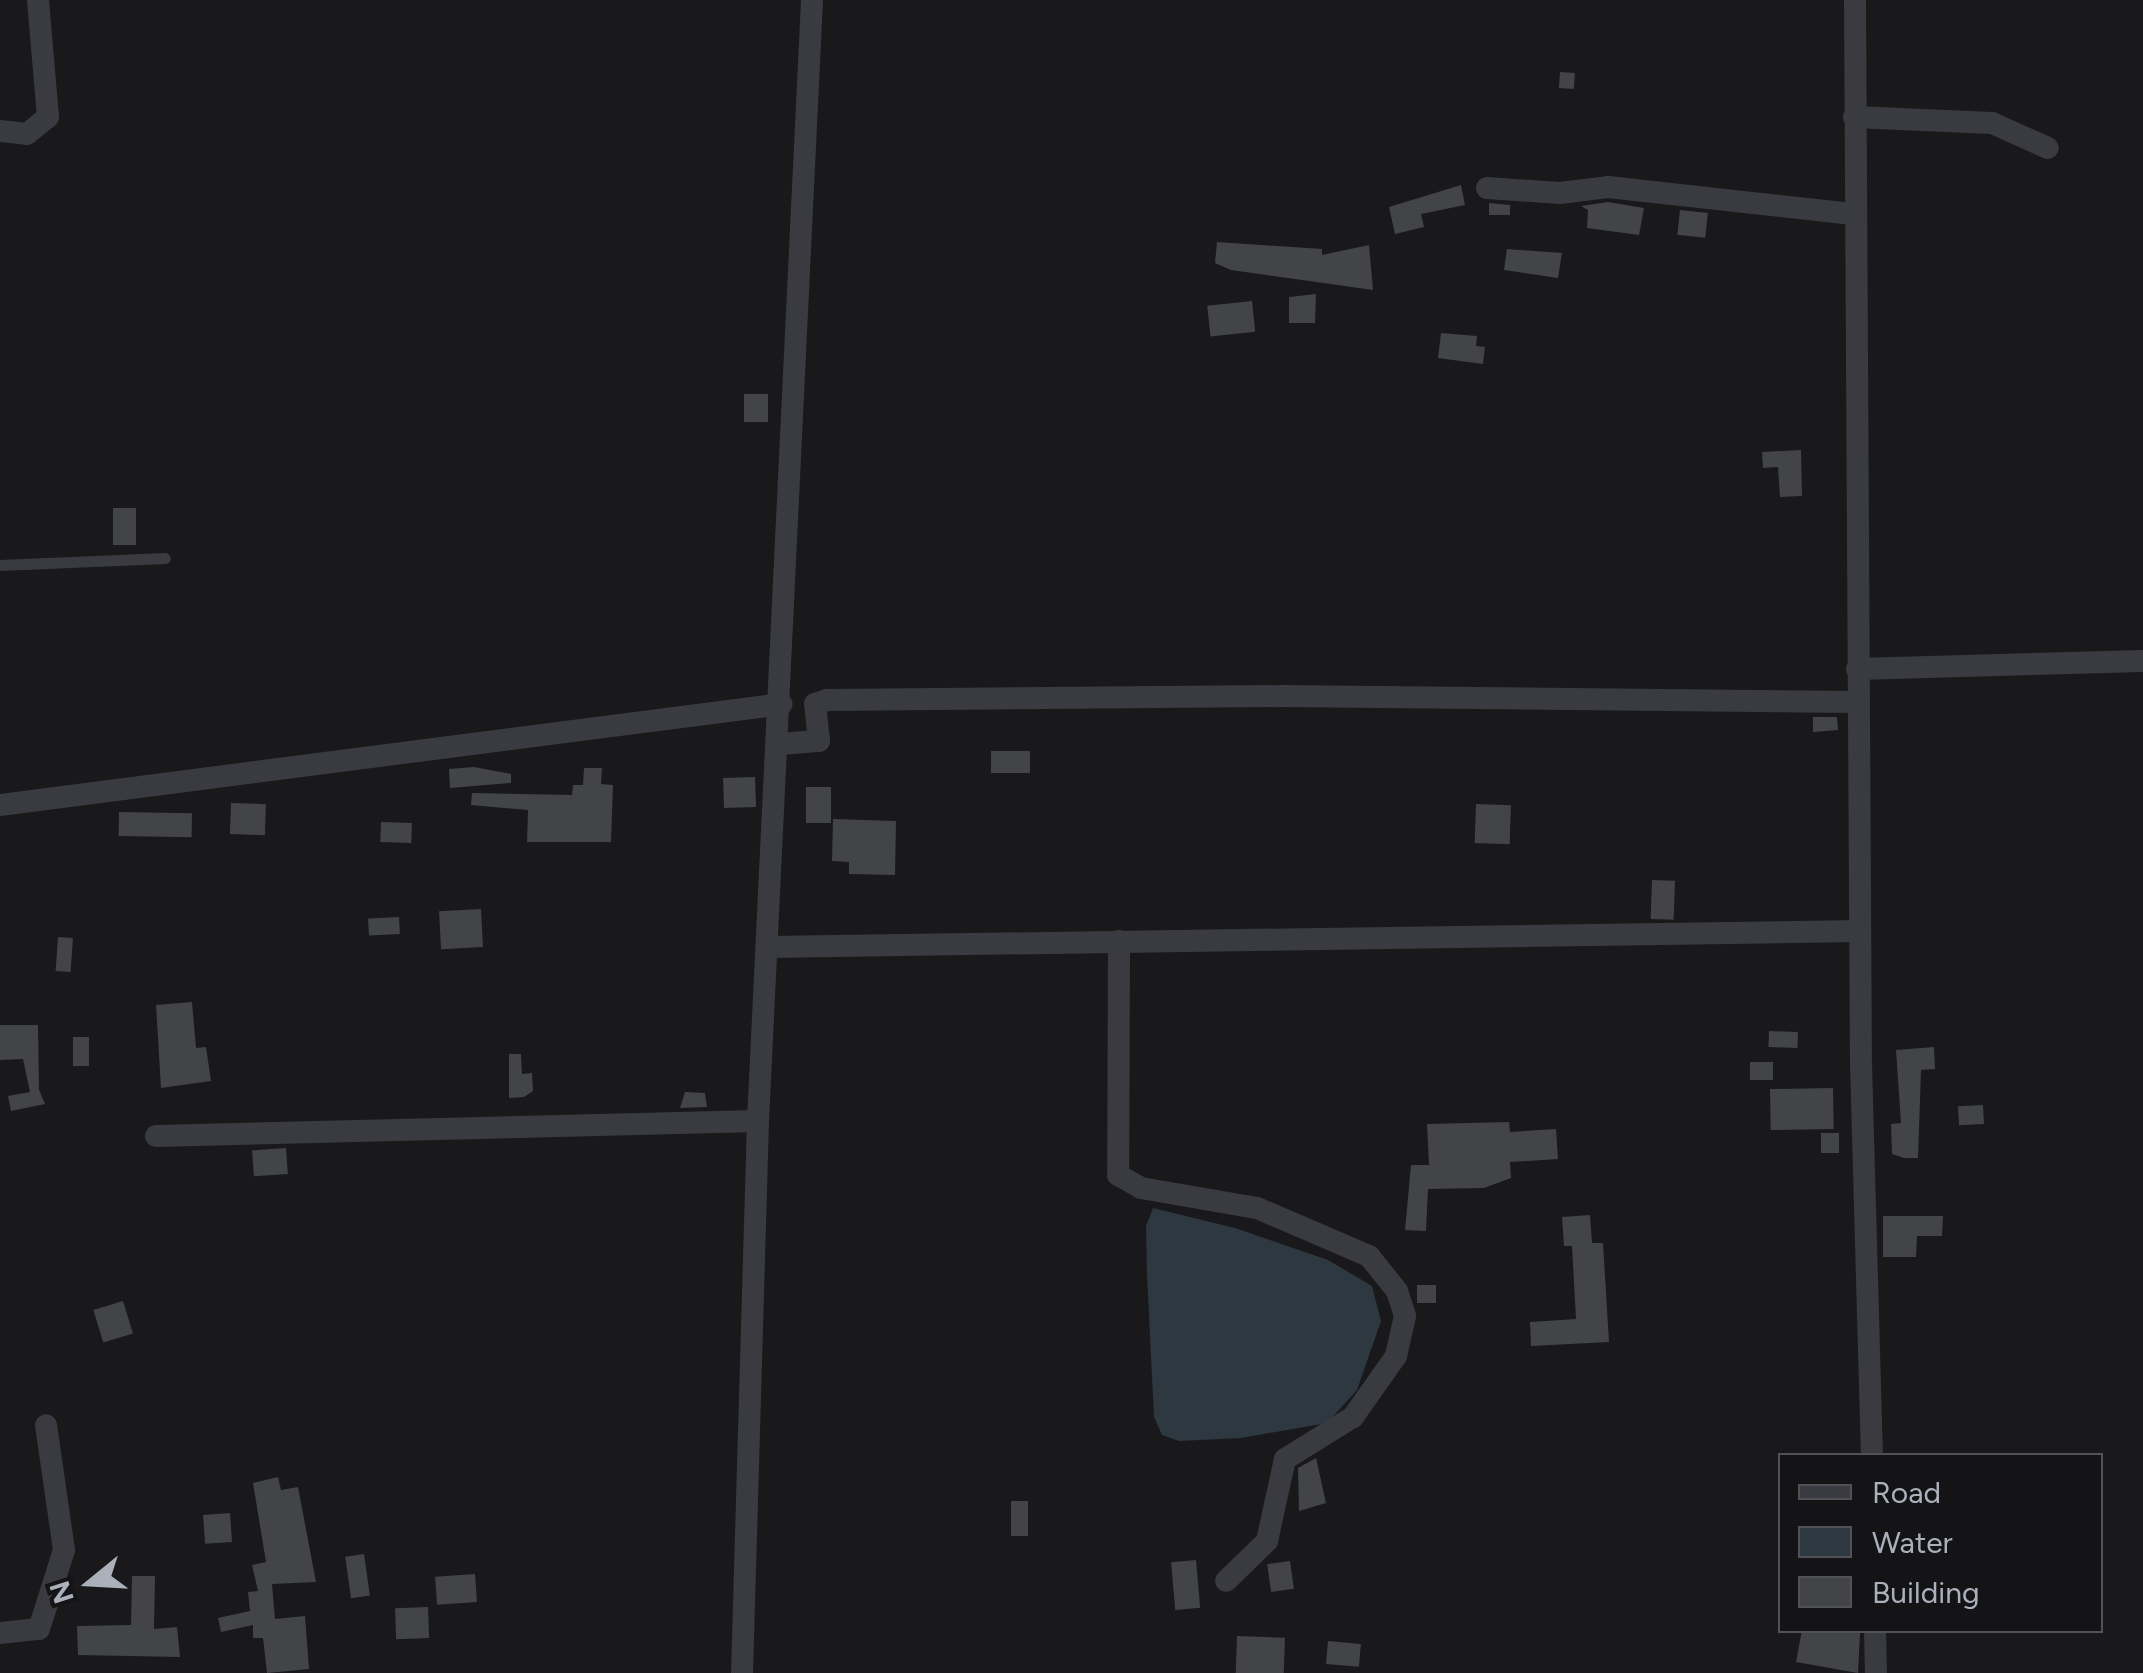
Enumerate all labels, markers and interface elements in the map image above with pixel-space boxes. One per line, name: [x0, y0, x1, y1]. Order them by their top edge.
legend: [1778, 1453, 2103, 1633]
text: Road: [1872, 1474, 1941, 1511]
text: Water: [1872, 1524, 1953, 1561]
north arrow: [40, 1533, 140, 1633]
text: Building: [1872, 1574, 1980, 1611]
text: N: [42, 1577, 81, 1608]

